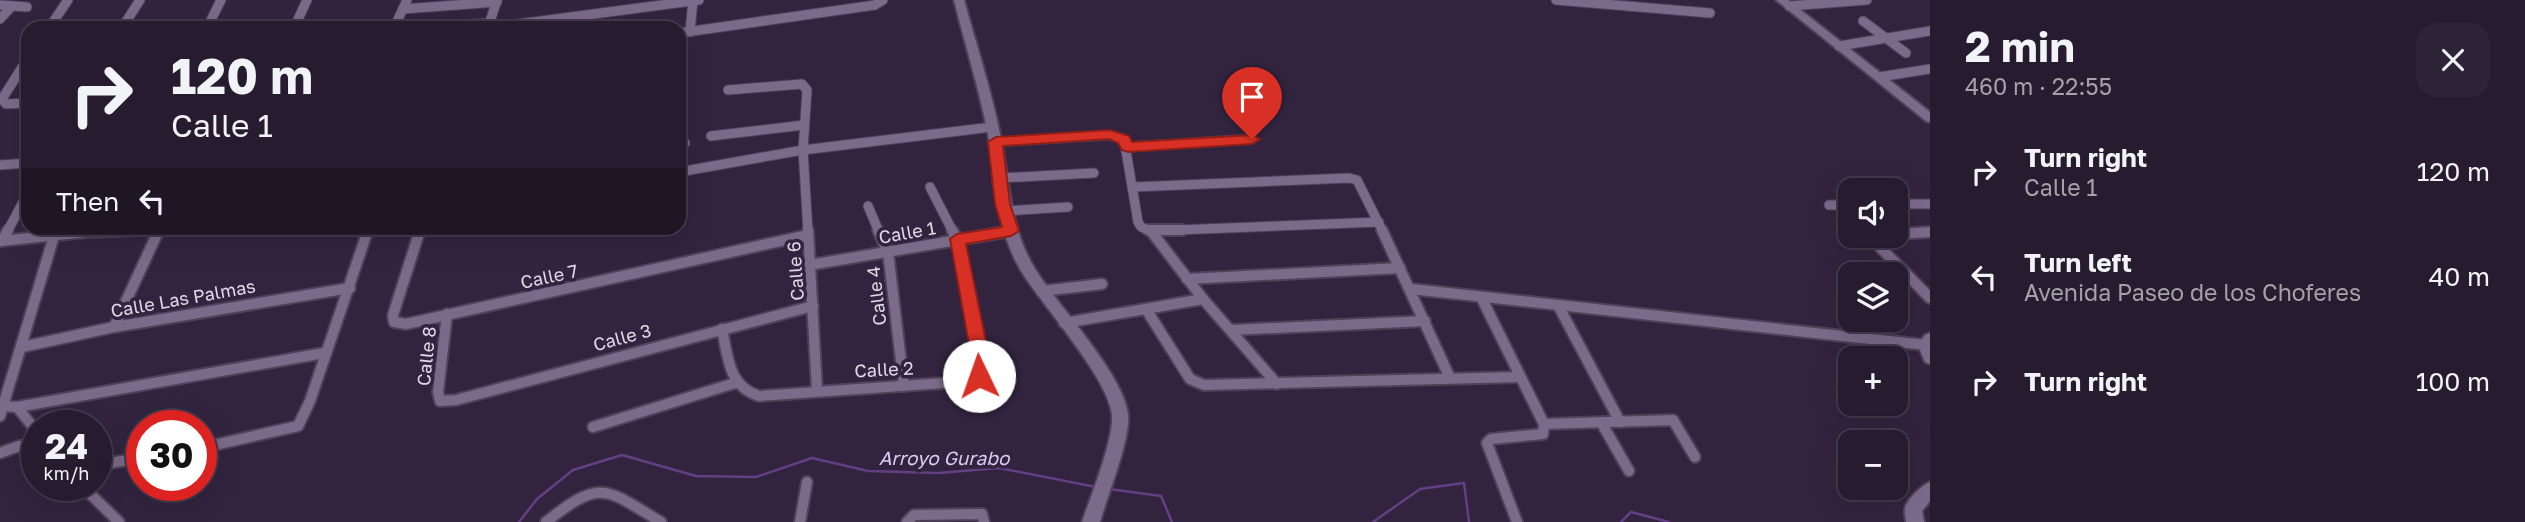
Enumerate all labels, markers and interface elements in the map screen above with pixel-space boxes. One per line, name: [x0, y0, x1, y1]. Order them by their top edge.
text: 2 min: [1965, 21, 2075, 71]
button: close: [2416, 23, 2490, 97]
text: 120 m: [171, 46, 313, 105]
icon: right: [56, 49, 147, 140]
pin: [1222, 67, 1282, 139]
text: 460 m · 22:55: [1965, 72, 2112, 100]
icon: arrive: [1233, 78, 1271, 116]
text: Calle 1: [171, 106, 273, 144]
text: Turn right: [2024, 142, 2147, 173]
icon: right: [1965, 153, 2003, 191]
text: 120 m: [2417, 156, 2490, 187]
text: Calle 1: [2024, 173, 2097, 201]
map controls: [1838, 178, 1908, 500]
button: sound: [1838, 178, 1908, 248]
icon: left: [133, 182, 171, 220]
text: Then: [56, 186, 119, 217]
street label: Calle 1: [877, 216, 937, 248]
street label: Calle 6: [782, 241, 808, 301]
text: Turn left: [2024, 247, 2132, 278]
icon: left: [1965, 258, 2003, 296]
street label: Calle 7: [518, 259, 580, 293]
text: 40 m: [2429, 261, 2490, 292]
button: layers: [1838, 262, 1908, 332]
street label: Calle 4: [861, 265, 891, 327]
street label: Calle Las Palmas: [109, 274, 257, 322]
text: Avenida Paseo de los Choferes: [2024, 278, 2361, 306]
street label: Calle 3: [591, 319, 653, 355]
street label: Calle 8: [412, 325, 440, 387]
position arrow: [942, 339, 1016, 413]
button: +: [1838, 346, 1908, 416]
street label: Calle 2: [854, 356, 914, 382]
icon: right: [1965, 363, 2003, 401]
text: Turn right: [2024, 366, 2147, 397]
text: 100 m: [2416, 366, 2490, 397]
speed limit sign: 30: [126, 410, 217, 501]
text: 24: [45, 425, 88, 467]
button: −: [1838, 430, 1908, 500]
water label: Arroyo Gurabo: [879, 446, 1011, 469]
text: km/h: [44, 462, 89, 484]

